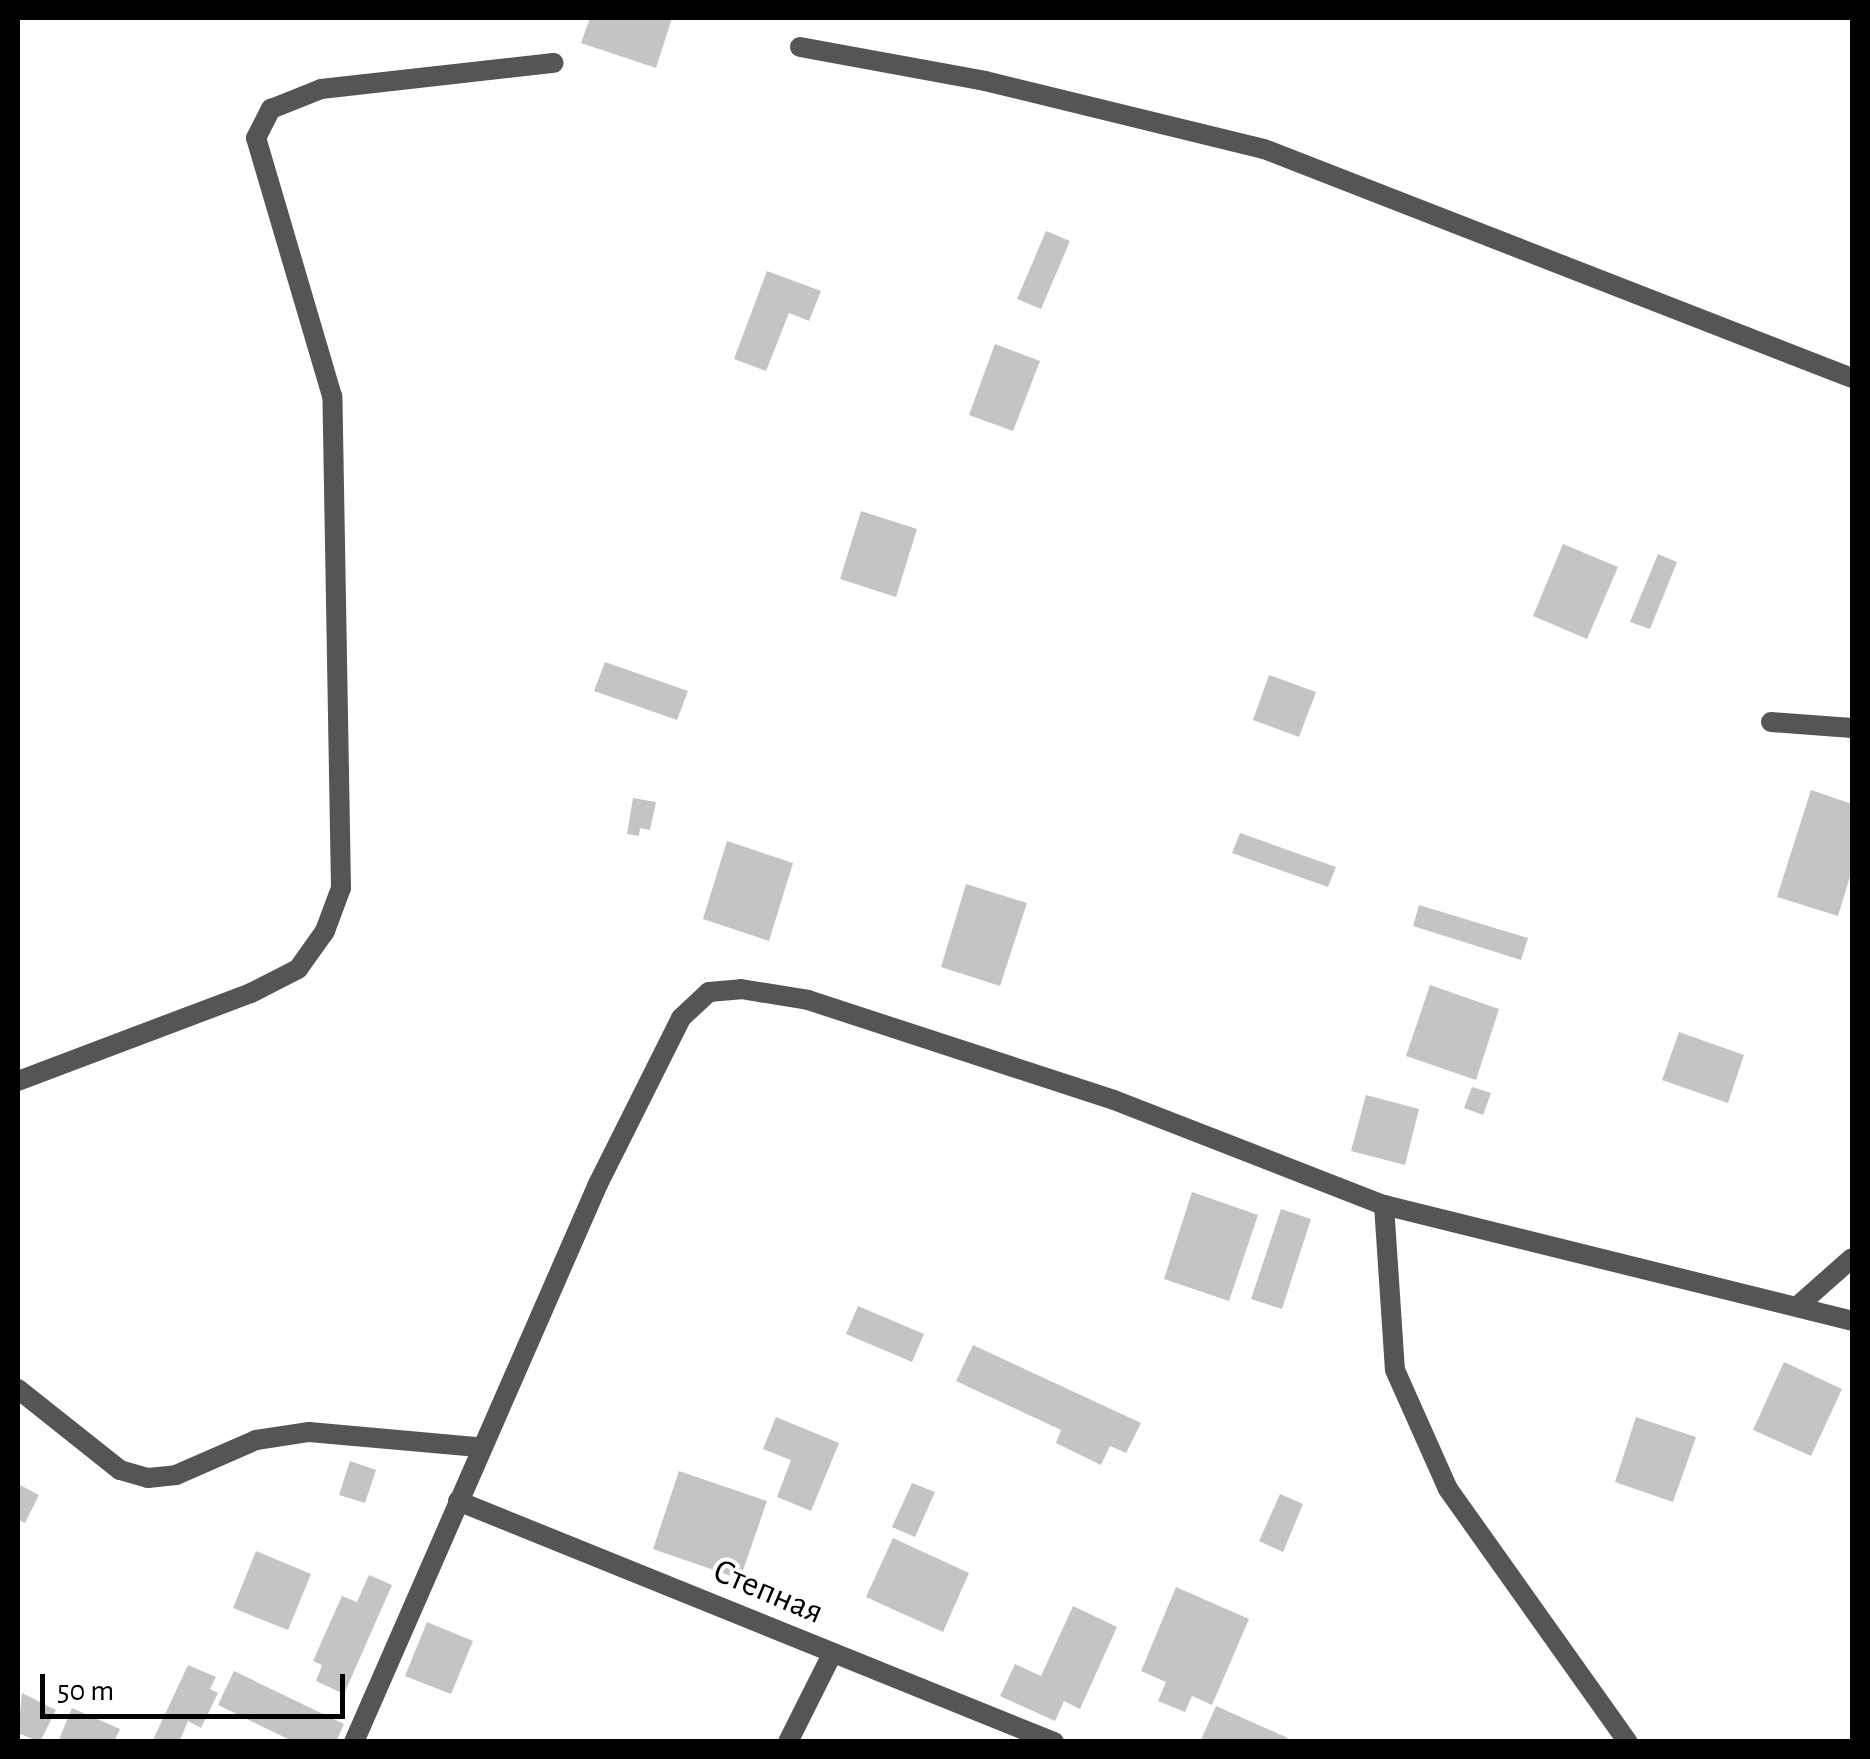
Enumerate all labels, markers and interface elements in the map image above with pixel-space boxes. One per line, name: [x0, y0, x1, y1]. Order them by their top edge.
street label: Степная: [706, 1550, 830, 1634]
scale bar: [45, 1654, 350, 1716]
text: 50 m: [57, 1676, 114, 1706]

